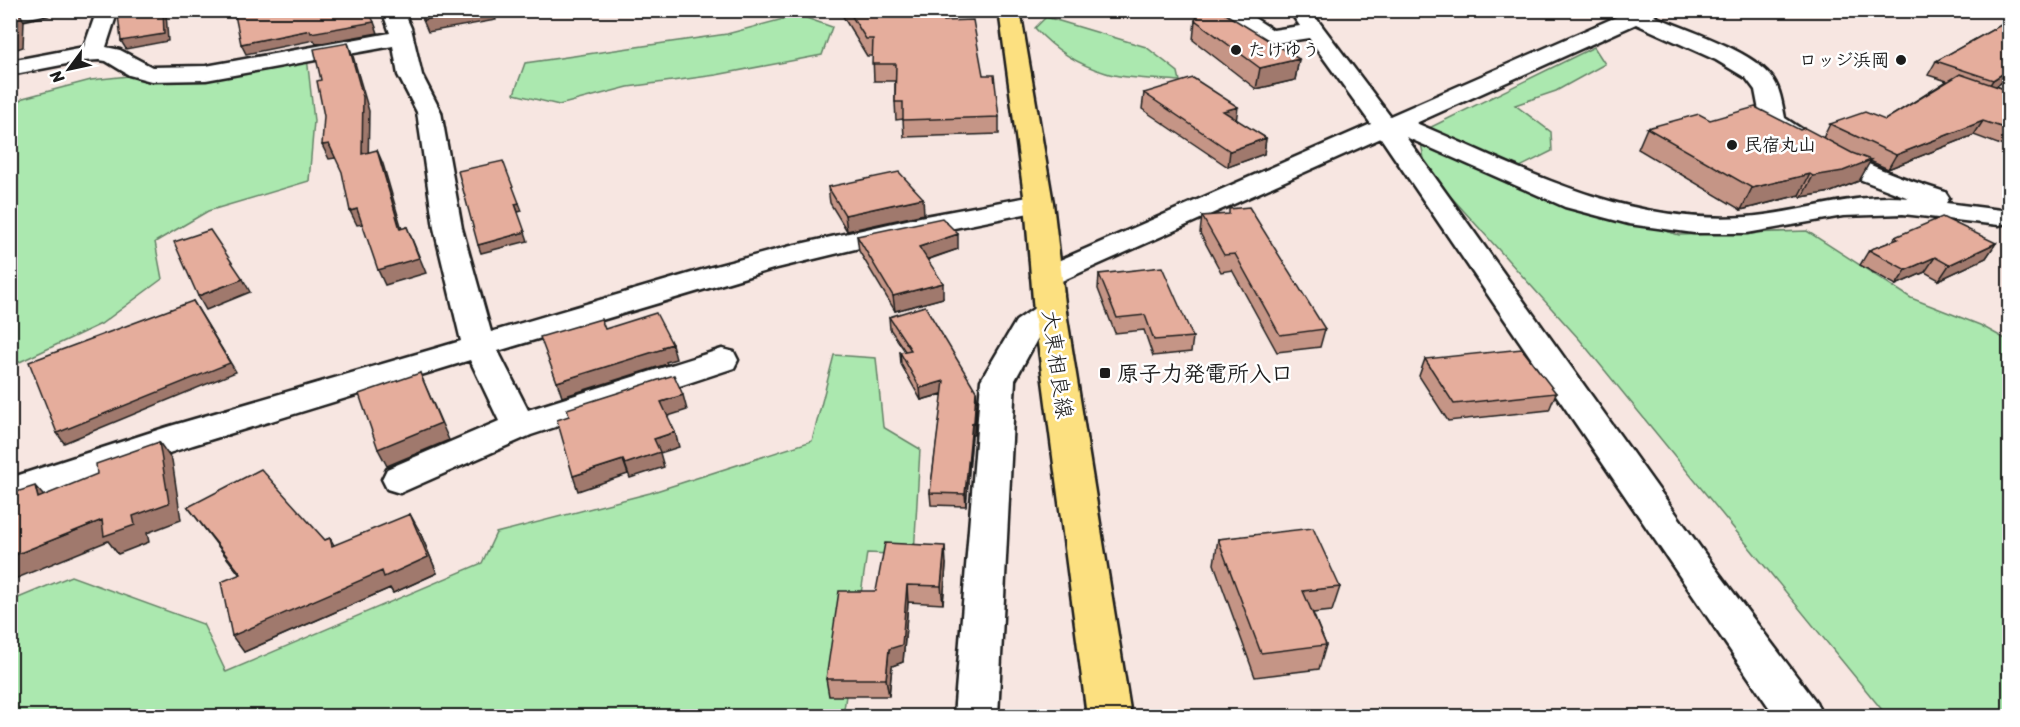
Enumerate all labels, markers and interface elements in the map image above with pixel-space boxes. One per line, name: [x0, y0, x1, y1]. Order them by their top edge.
place label: たけゆう: [1248, 34, 1320, 66]
north arrow: [39, 39, 99, 99]
marker: たけゆう: [1229, 43, 1243, 57]
place label: ロッジ浜岡: [1799, 44, 1889, 76]
marker: ロッジ浜岡: [1894, 53, 1908, 67]
text: N: [41, 64, 73, 90]
place label: 民宿丸山: [1744, 129, 1816, 161]
marker: 民宿丸山: [1725, 138, 1739, 152]
street label: 大東相良線: [1031, 307, 1084, 421]
place label: 原子力発電所入口: [1117, 354, 1293, 393]
marker: 原子力発電所入口: [1098, 366, 1112, 380]

